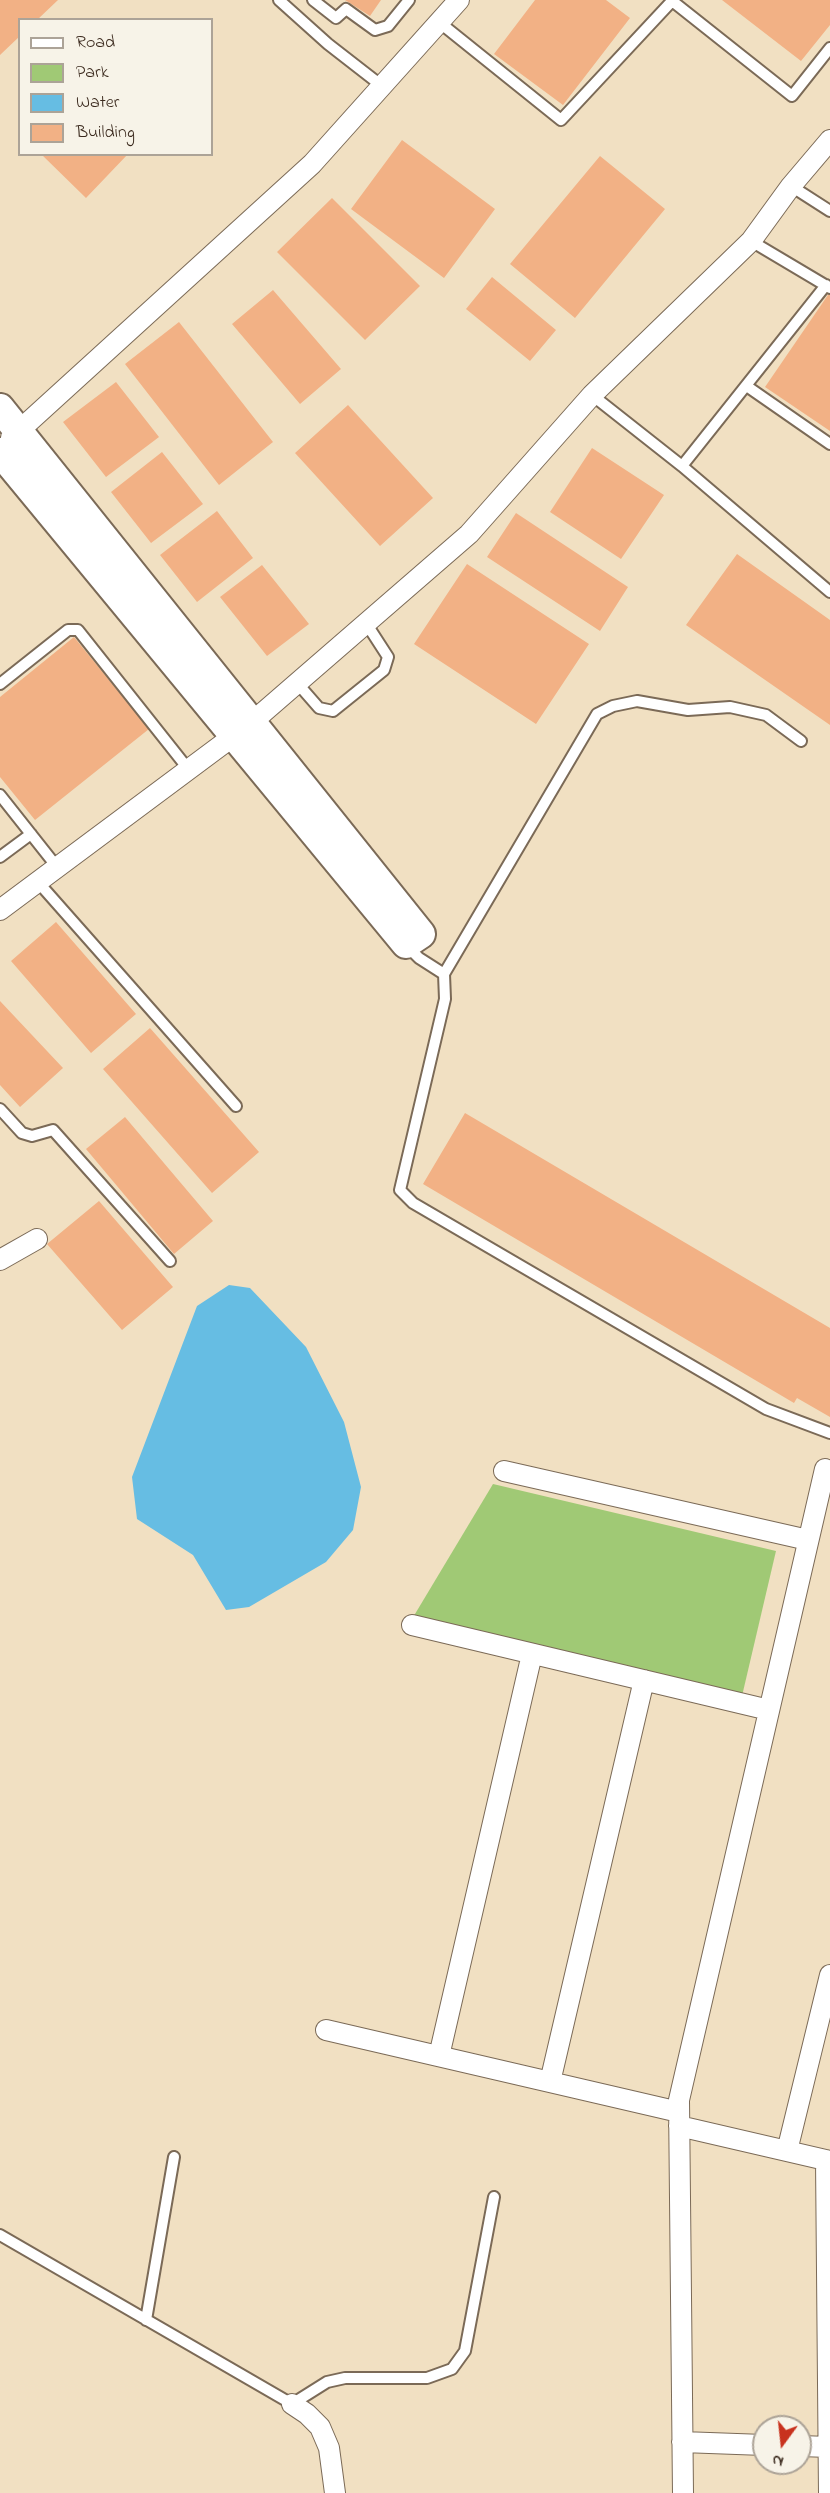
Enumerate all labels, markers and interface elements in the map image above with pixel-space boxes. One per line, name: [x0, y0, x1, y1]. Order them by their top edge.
legend: [18, 18, 213, 156]
text: Road: [76, 30, 115, 56]
text: Park: [76, 60, 109, 86]
text: Water: [76, 90, 119, 116]
text: Building: [76, 120, 135, 146]
north arrow: [752, 2415, 812, 2475]
text: N: [770, 2447, 786, 2473]

